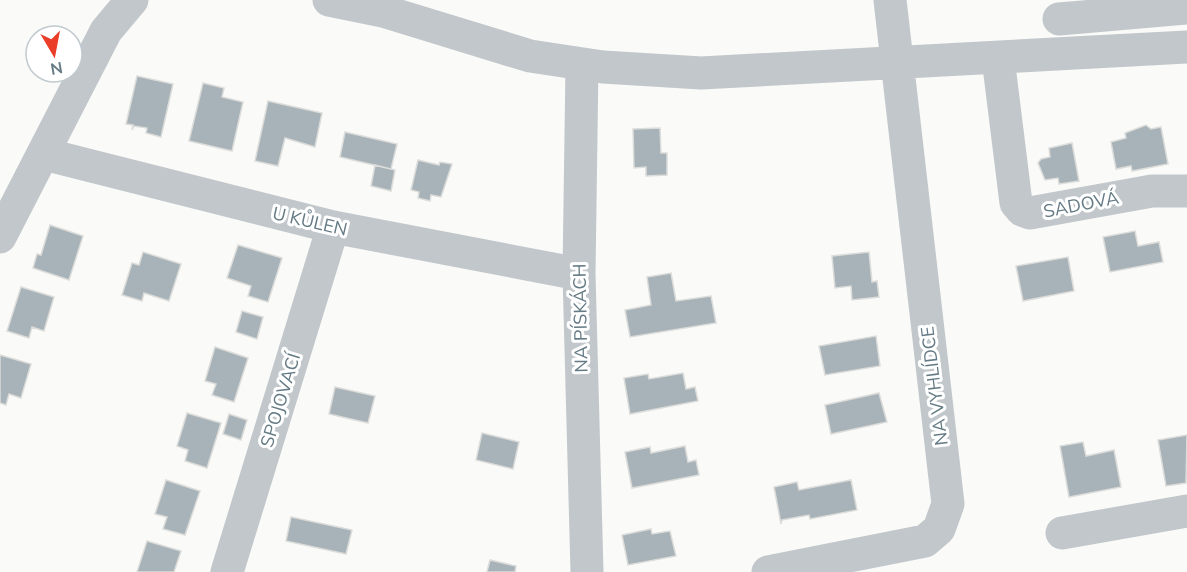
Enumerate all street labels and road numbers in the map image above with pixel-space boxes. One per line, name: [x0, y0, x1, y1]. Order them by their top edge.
street label: SADOVÁ: [1041, 185, 1121, 223]
street label: U KŮLEN: [270, 201, 350, 241]
street label: NA PÍSKÁCH: [568, 263, 592, 373]
street label: NA VYHLÍDCE: [915, 325, 953, 447]
street label: SPOJOVACÍ: [255, 349, 306, 450]

